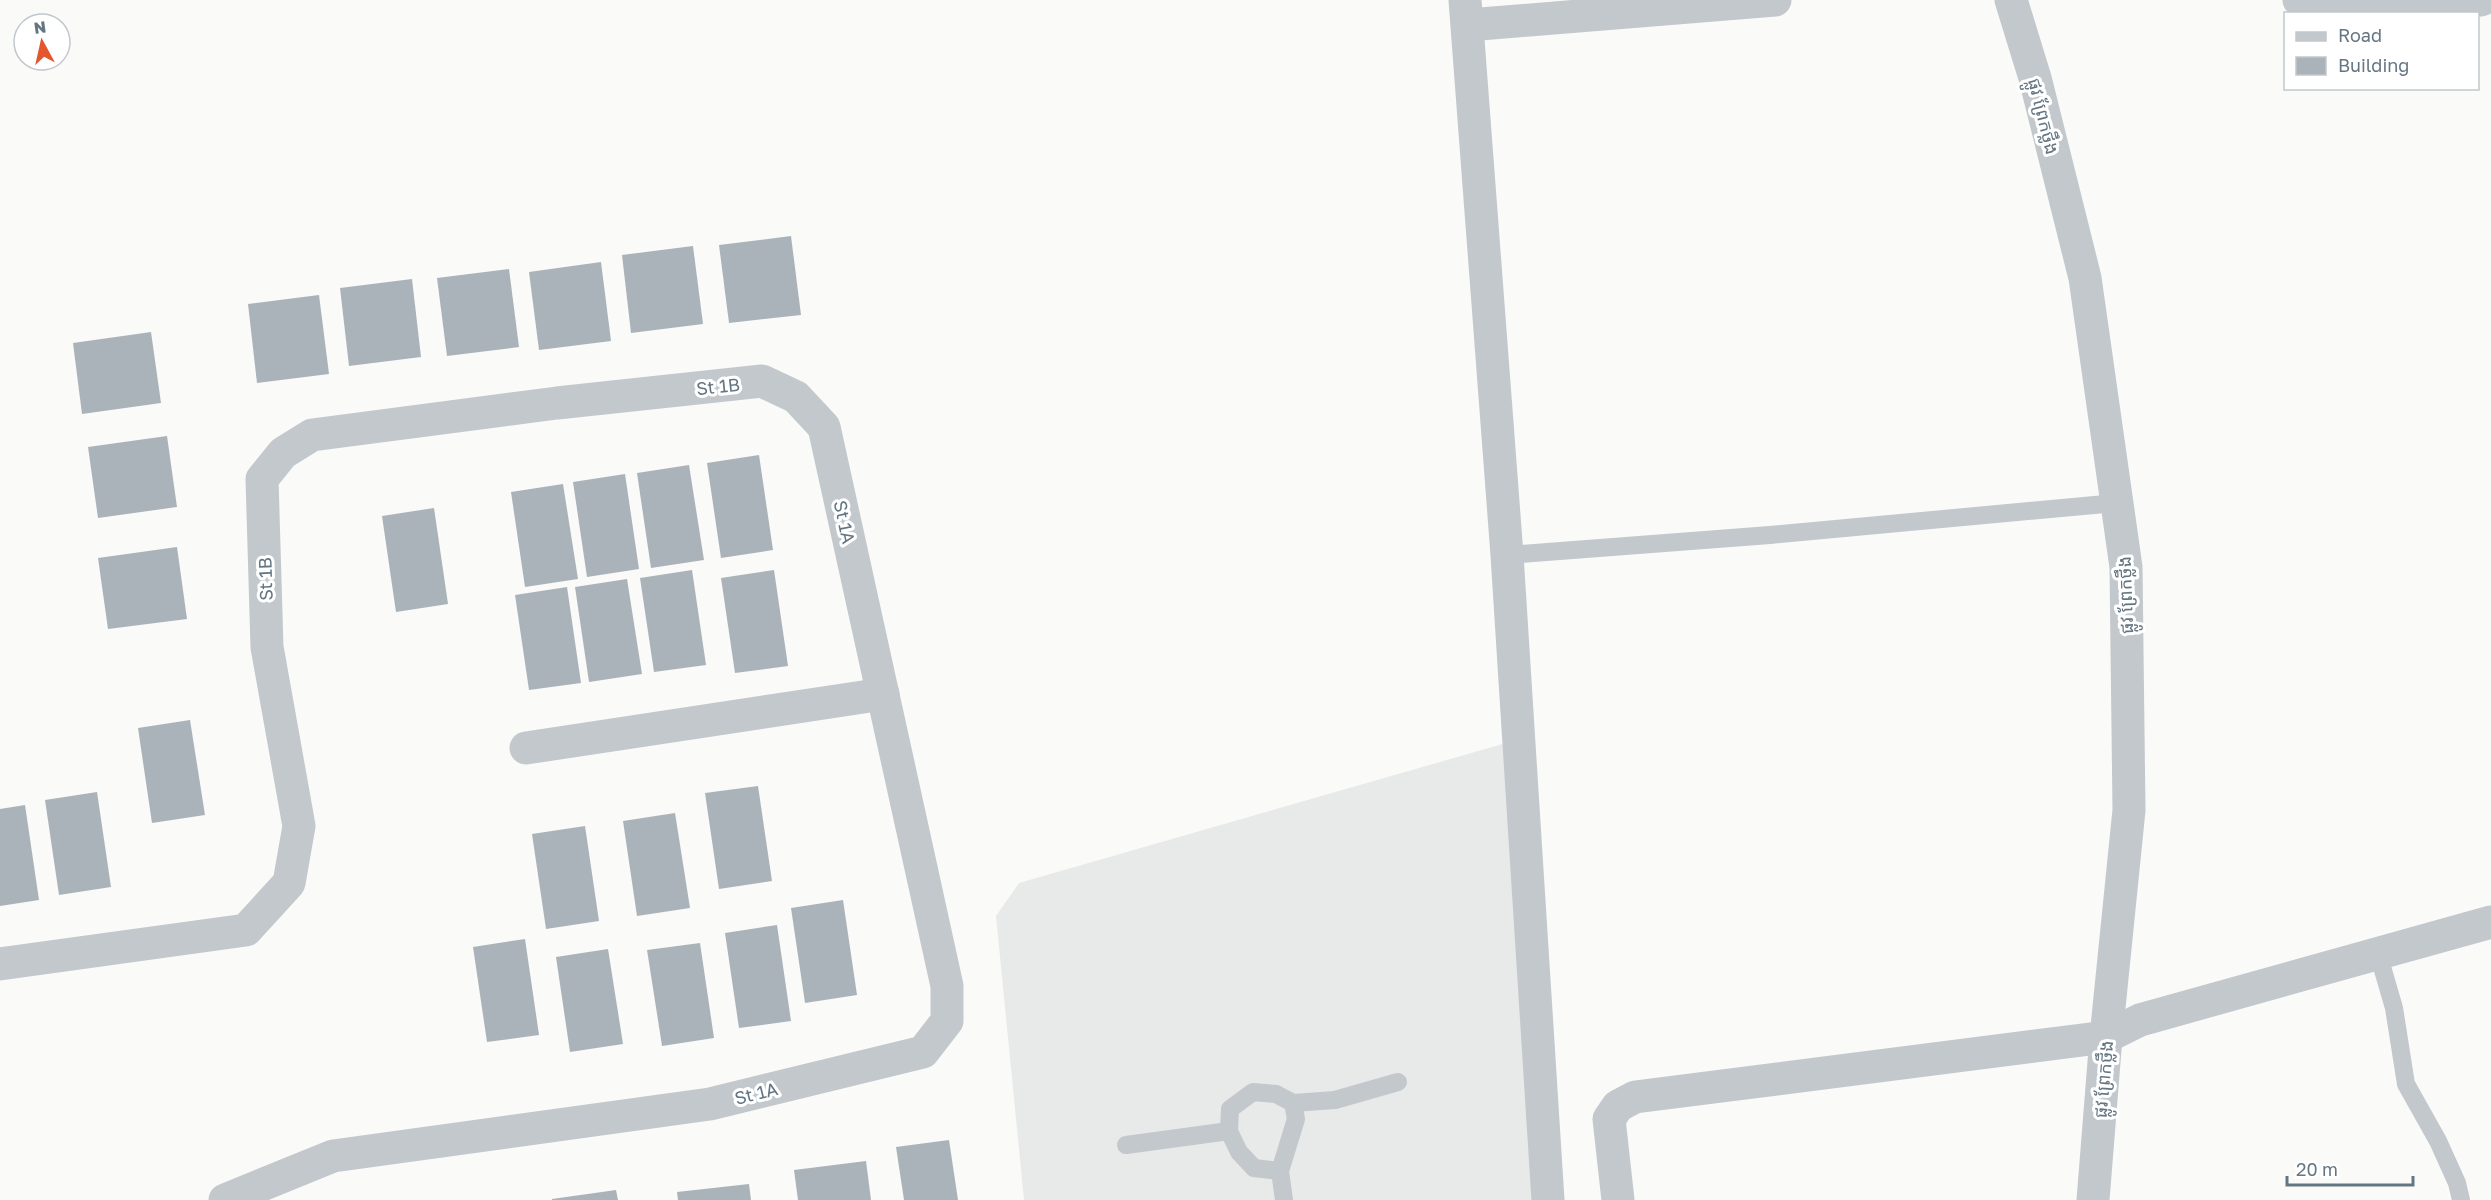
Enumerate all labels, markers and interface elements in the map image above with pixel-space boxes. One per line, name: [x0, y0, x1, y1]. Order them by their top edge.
north arrow: [12, 12, 72, 72]
legend: [2284, 12, 2479, 90]
text: N: [32, 16, 47, 38]
text: Road: [2338, 24, 2382, 46]
text: Building: [2338, 54, 2409, 76]
street label: ផ្លូវ ព្រែកថ្លឹង: [2018, 76, 2064, 158]
street label: St 1B: [695, 373, 741, 399]
street label: St 1A: [830, 498, 860, 546]
street label: ផ្លូវ ព្រែកថ្លឹង: [2113, 555, 2144, 634]
street label: St 1B: [253, 557, 277, 601]
street label: ផ្លូវ ព្រែកថ្លឹង: [2089, 1039, 2124, 1119]
street label: St 1A: [732, 1077, 780, 1109]
scale bar: [2287, 1149, 2413, 1187]
text: 20 m: [2296, 1158, 2338, 1180]

